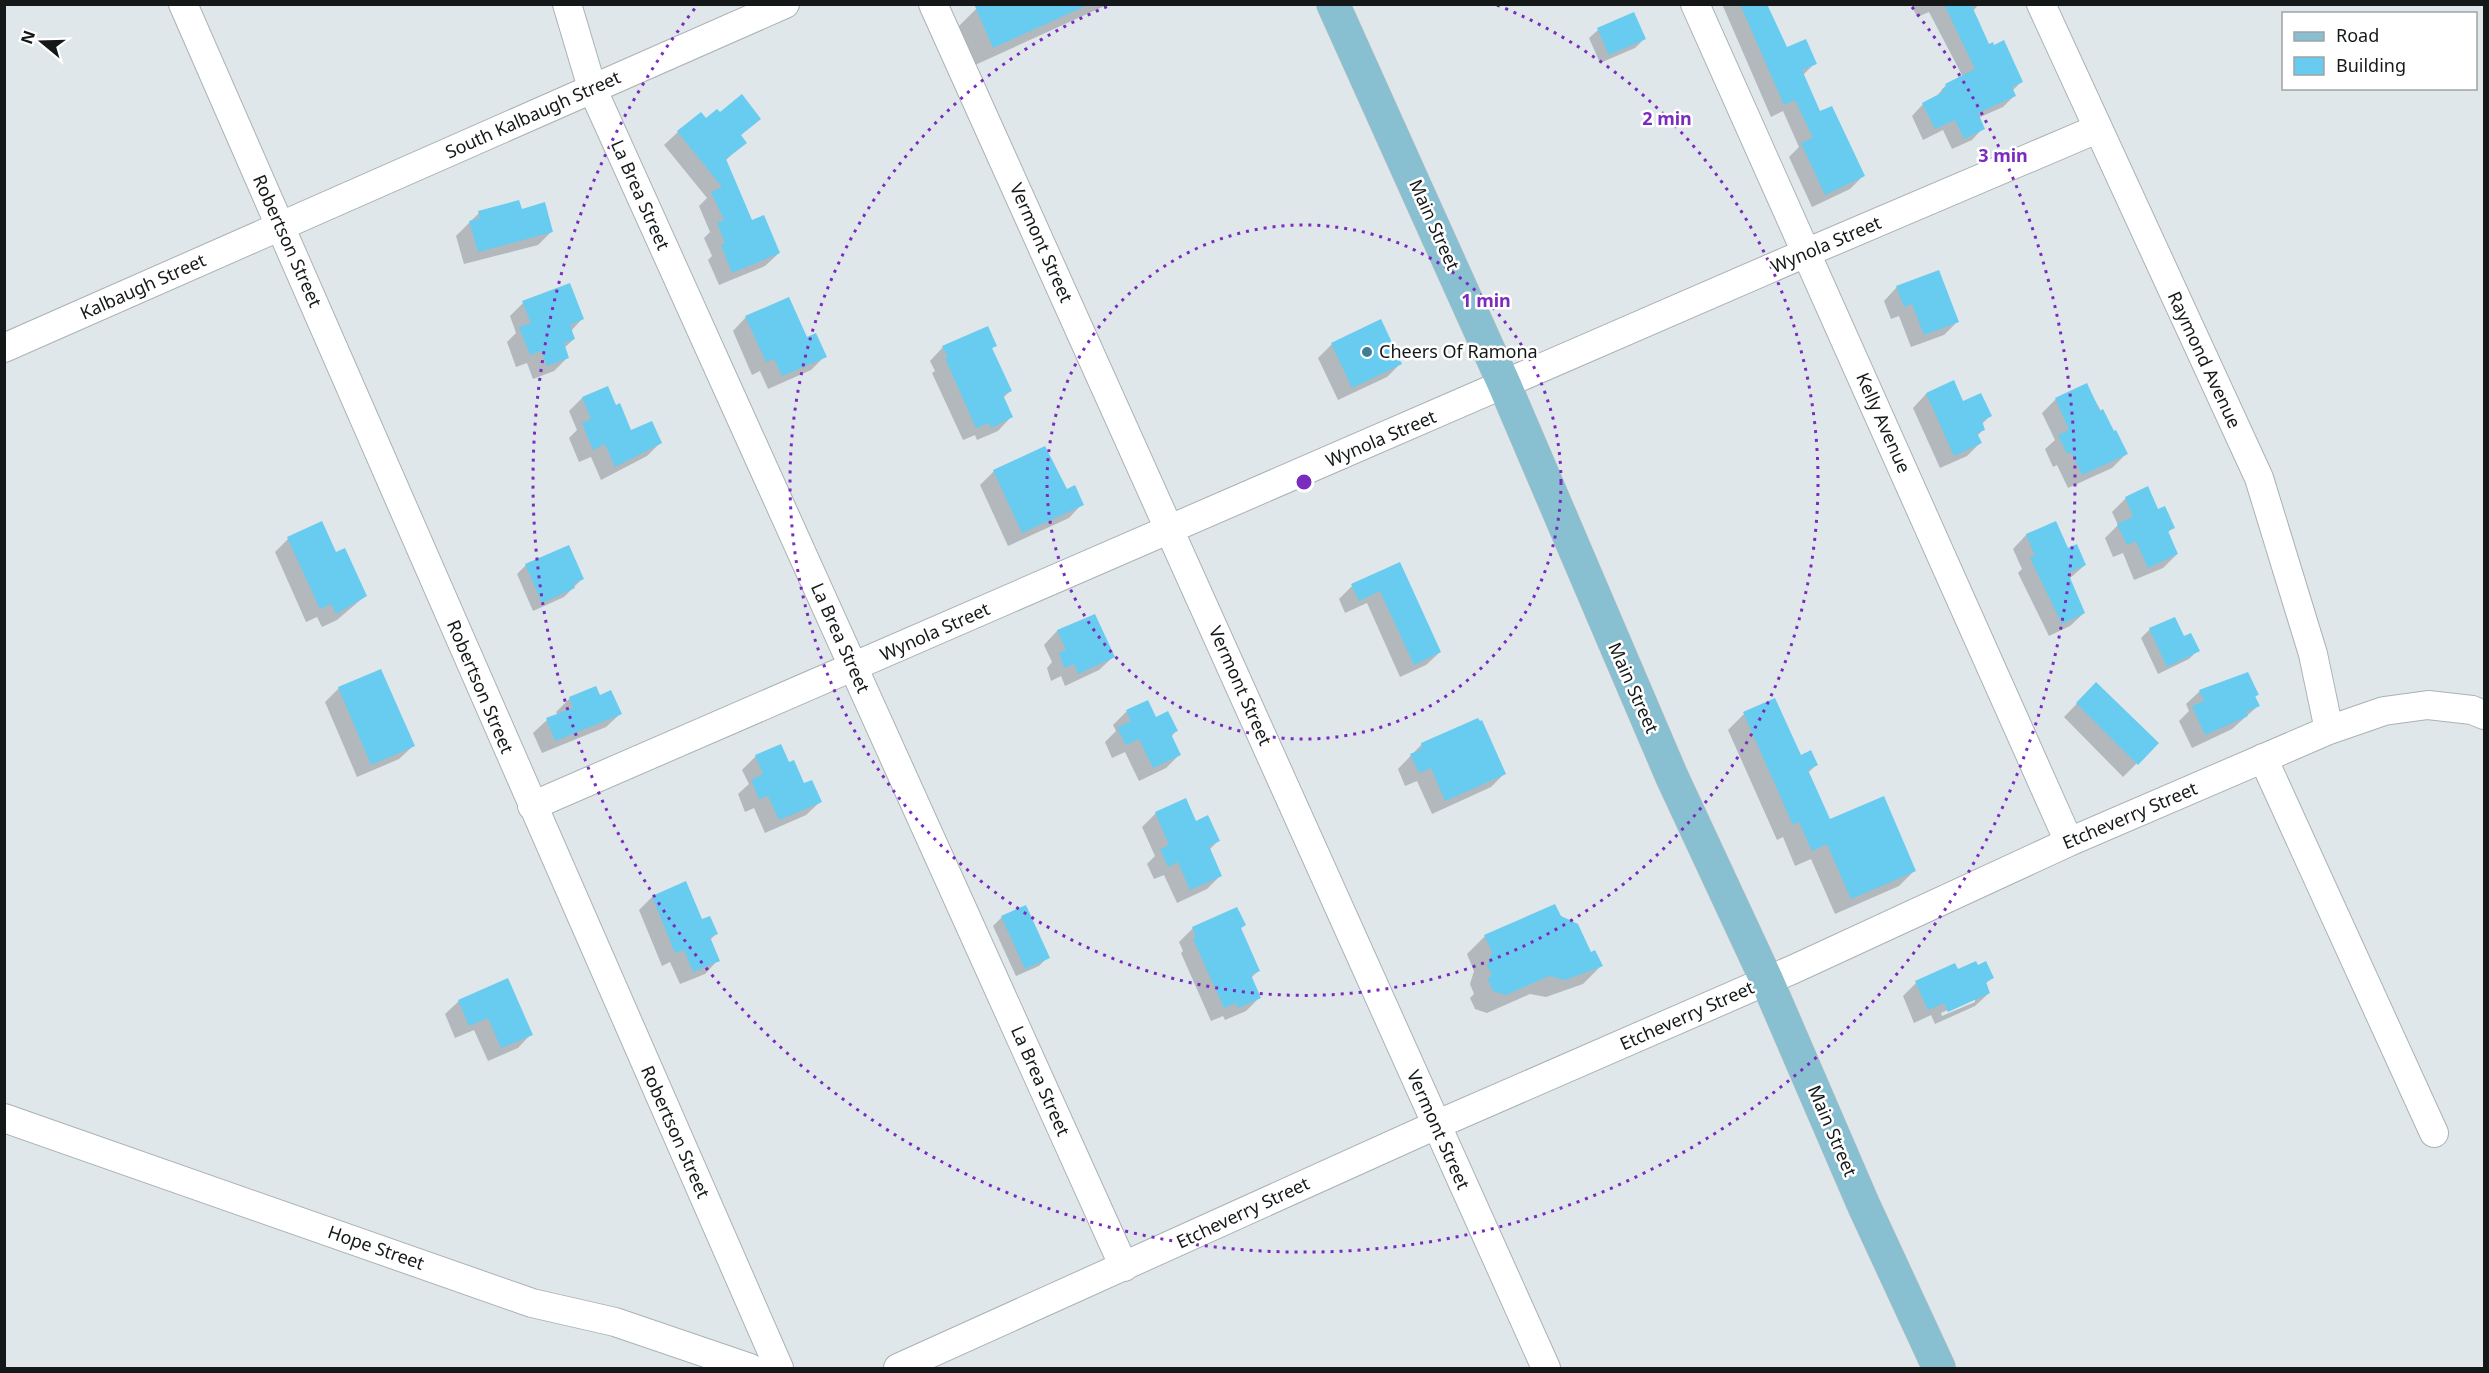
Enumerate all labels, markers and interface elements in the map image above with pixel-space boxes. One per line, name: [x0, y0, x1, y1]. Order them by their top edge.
north arrow: [12, 12, 72, 72]
legend: [2282, 12, 2477, 90]
text: Road: [2336, 23, 2379, 47]
text: N: [15, 27, 40, 47]
text: Building: [2336, 53, 2406, 77]
street label: South Kalbaugh Street: [441, 64, 624, 164]
text: 2 min: [1642, 106, 1692, 130]
street label: La Brea Street: [606, 136, 676, 254]
text: 3 min: [1978, 143, 2028, 167]
street label: Robertson Street: [248, 170, 328, 311]
street label: Main Street: [1404, 175, 1466, 274]
street label: Vermont Street: [1005, 179, 1079, 307]
street label: Wynola Street: [1767, 210, 1885, 278]
street label: Kalbaugh Street: [76, 247, 210, 325]
street label: Raymond Avenue: [2163, 287, 2247, 432]
text: 1 min: [1461, 288, 1511, 312]
place label: Cheers Of Ramona: [1379, 339, 1538, 363]
marker: Cheers Of Ramona: [1360, 345, 1374, 359]
street label: Kelly Avenue: [1851, 369, 1917, 477]
street label: Wynola Street: [1322, 404, 1440, 472]
centre of rings: [1294, 472, 1314, 492]
street label: La Brea Street: [806, 579, 876, 697]
street label: Wynola Street: [876, 596, 994, 666]
street label: Robertson Street: [442, 616, 520, 757]
street label: Vermont Street: [1204, 622, 1278, 750]
street label: Main Street: [1603, 638, 1665, 737]
street label: Etcheverry Street: [2058, 776, 2201, 854]
street label: Etcheverry Street: [1616, 975, 1758, 1055]
street label: La Brea Street: [1006, 1022, 1076, 1140]
street label: Robertson Street: [636, 1061, 716, 1202]
street label: Vermont Street: [1402, 1066, 1476, 1194]
street label: Main Street: [1803, 1081, 1863, 1180]
street label: Etcheverry Street: [1172, 1171, 1314, 1253]
street label: Hope Street: [325, 1219, 428, 1275]

